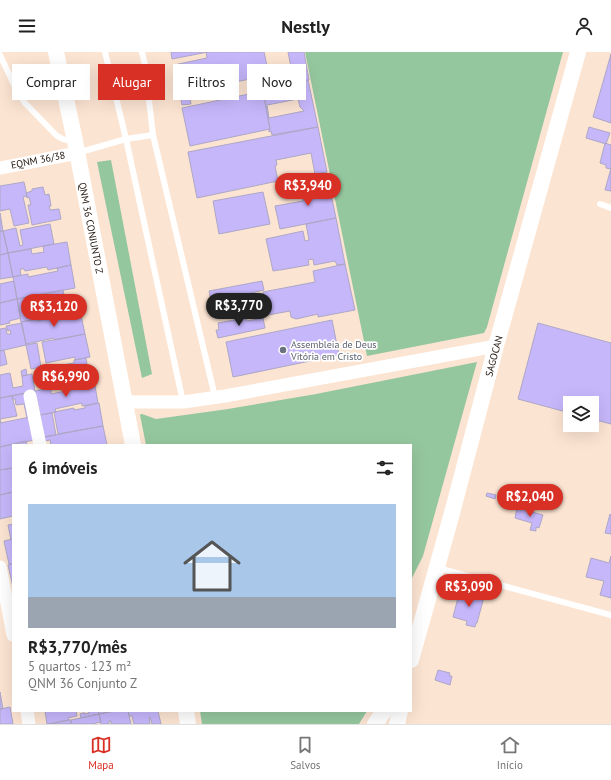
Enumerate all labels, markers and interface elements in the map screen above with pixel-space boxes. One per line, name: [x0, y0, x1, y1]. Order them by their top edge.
icon: menu: [16, 15, 38, 37]
text: Nestly: [281, 15, 330, 38]
icon: person: [573, 15, 595, 37]
chip: Comprar: [12, 64, 90, 100]
chip: Alugar: [98, 64, 165, 100]
chip: Filtros: [173, 64, 239, 100]
chip: Novo: [247, 64, 306, 100]
street label: EQNM 36/38: [10, 148, 66, 172]
pin: R$3,940: [271, 173, 345, 207]
text: R$3,940: [284, 177, 332, 194]
street label: QNM 36 CONJUNTO Z: [76, 181, 106, 275]
pin: R$3,770: [202, 293, 276, 327]
pin: R$3,120: [17, 294, 91, 328]
text: R$3,770: [215, 297, 263, 314]
text: R$3,120: [30, 298, 78, 315]
street label: SAGOCAN: [482, 334, 506, 378]
place label: Assembleia de Deus Vitória em Cristo: [290, 338, 377, 363]
marker: Assembleia de Deus Vitória em Cristo: [278, 345, 288, 355]
pin: R$6,990: [29, 364, 103, 398]
text: R$6,990: [42, 368, 90, 385]
map controls: [563, 396, 599, 432]
button: layers: [563, 396, 599, 432]
text: 6 imóveis: [28, 457, 98, 479]
icon: filters: [374, 457, 396, 479]
pin: R$2,040: [493, 484, 567, 518]
text: R$2,040: [506, 488, 554, 505]
icon: home: [176, 530, 248, 602]
pin: R$3,090: [432, 574, 506, 608]
text: R$3,090: [445, 578, 493, 595]
text: R$3,770/mês: [28, 636, 127, 658]
text: 5 quartos · 123 m²: [28, 658, 131, 675]
text: QNM 36 Conjunto Z: [28, 675, 137, 692]
tab: Mapa: [88, 734, 114, 772]
tab: Salvos: [290, 734, 320, 772]
tab: Início: [497, 734, 523, 772]

